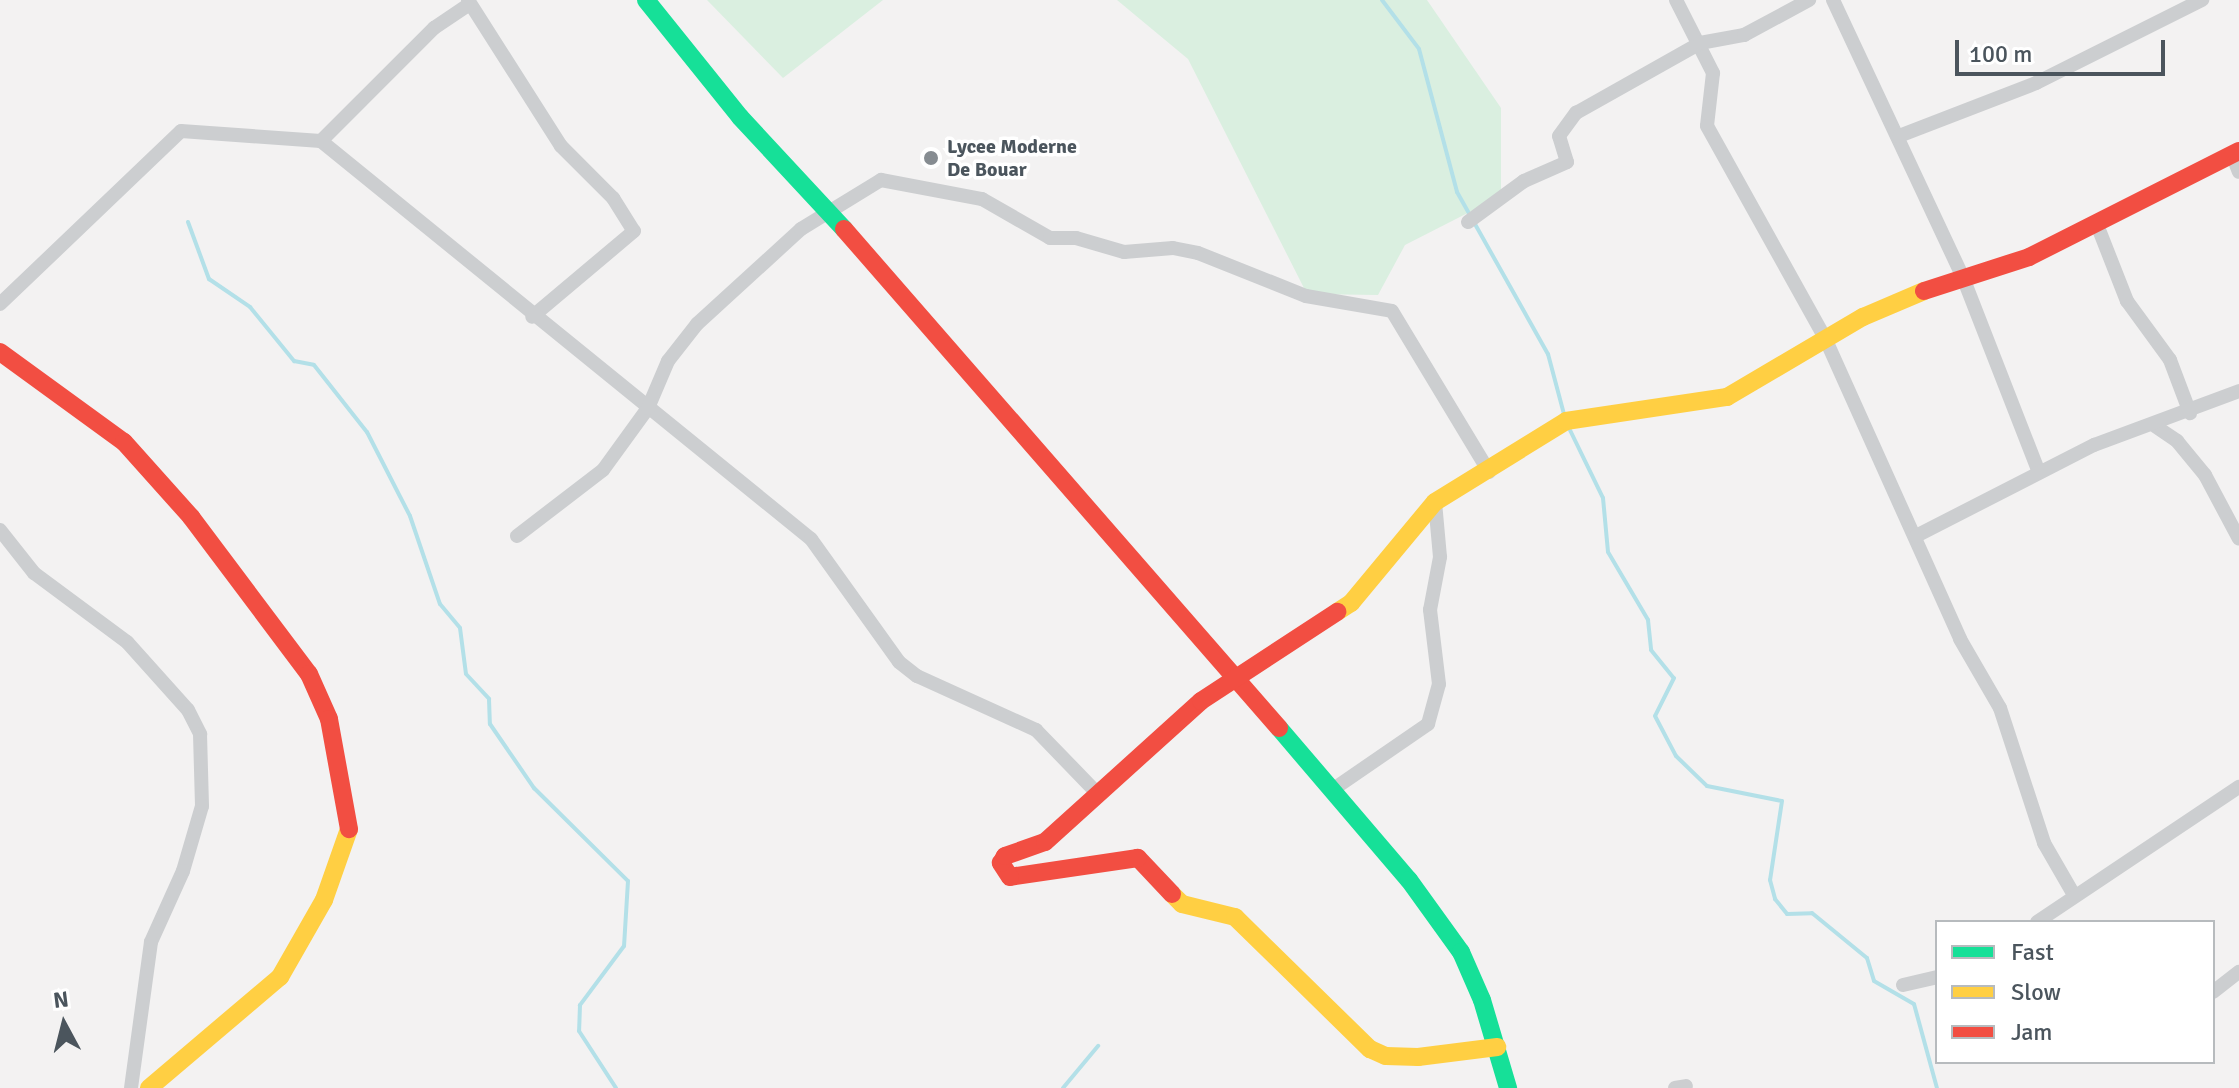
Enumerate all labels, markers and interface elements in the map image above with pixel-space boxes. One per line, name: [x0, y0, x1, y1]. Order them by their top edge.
scale bar: [1959, 24, 2169, 74]
text: 100 m: [1969, 39, 2032, 69]
place label: Lycee Moderne De Bouar: [947, 134, 1077, 181]
marker: Lycee Moderne De Bouar: [922, 149, 940, 167]
legend: [1935, 920, 2215, 1064]
text: Fast: [2011, 937, 2054, 967]
text: Slow: [2011, 977, 2061, 1007]
north arrow: [24, 984, 104, 1064]
text: N: [52, 985, 70, 1014]
text: Jam: [2011, 1017, 2052, 1047]

